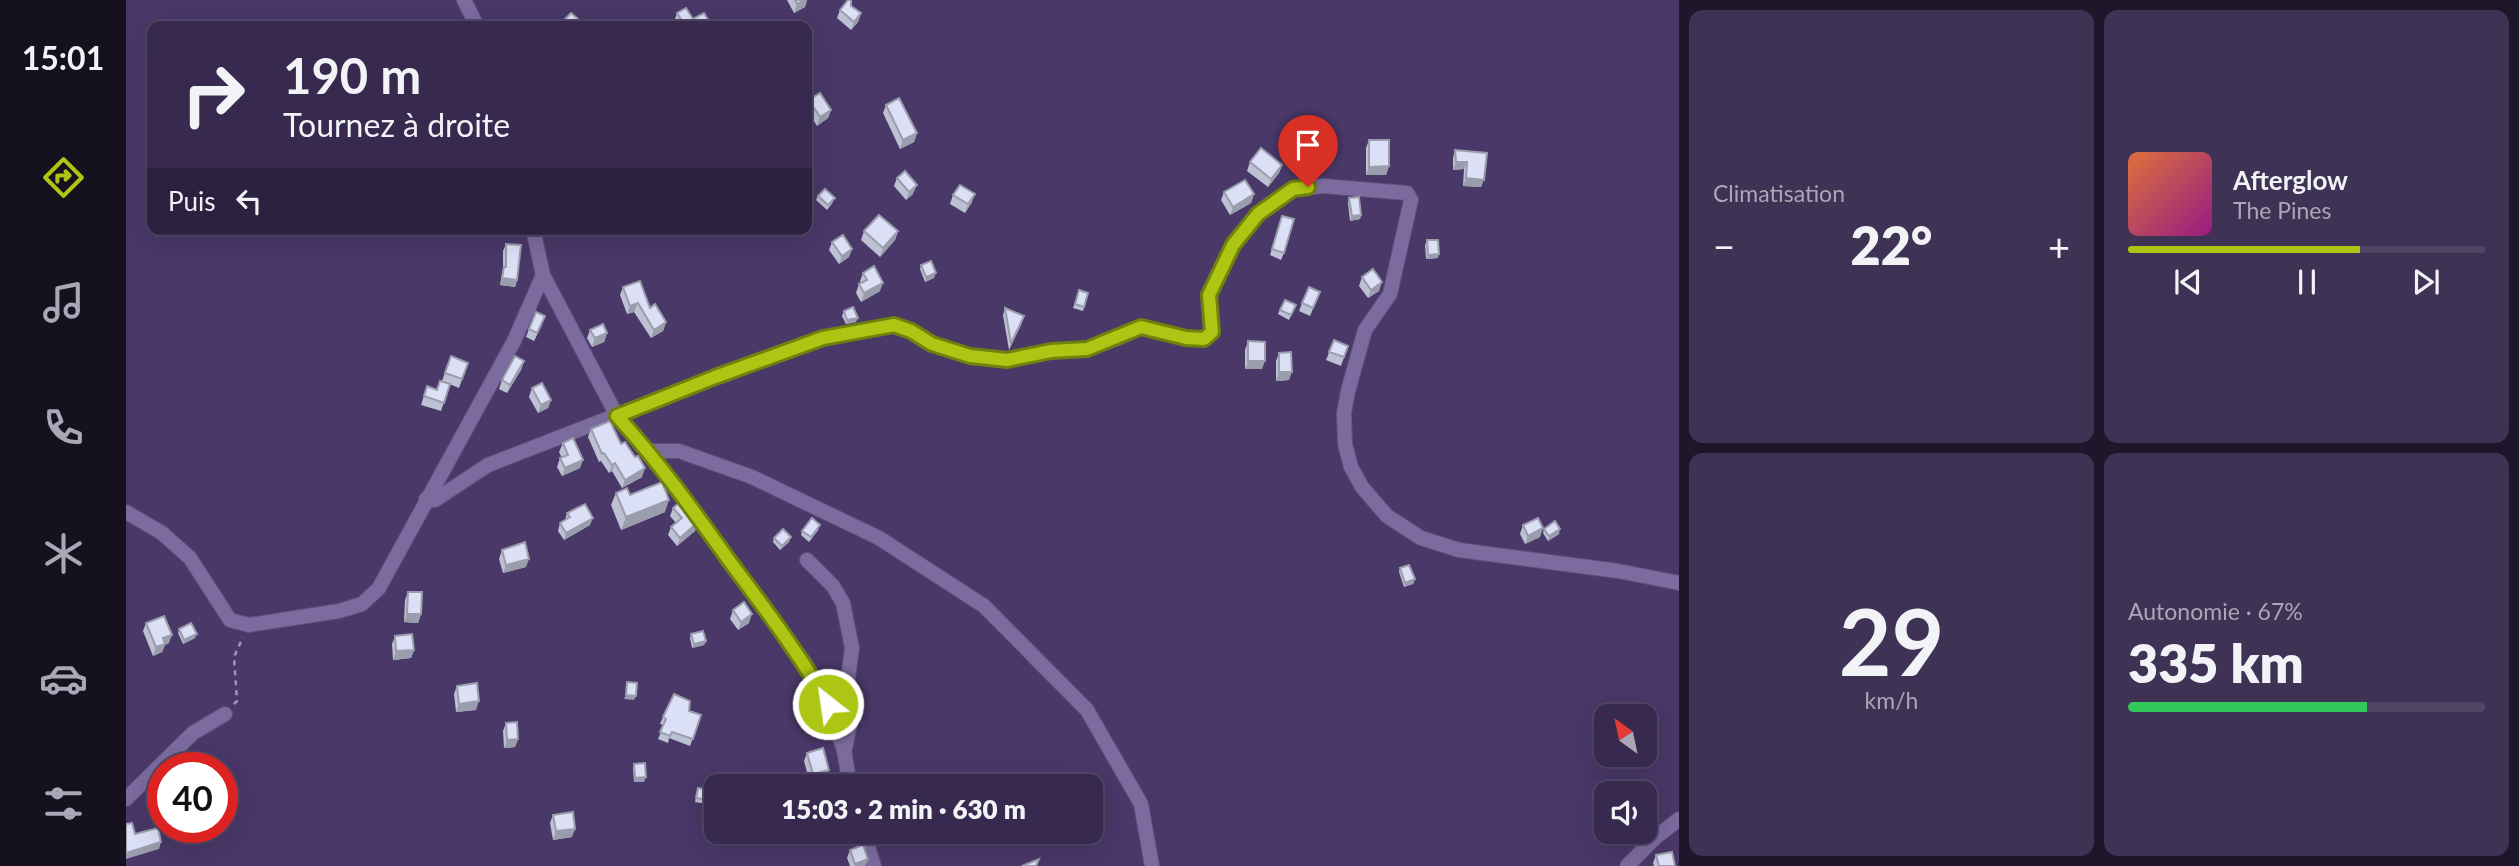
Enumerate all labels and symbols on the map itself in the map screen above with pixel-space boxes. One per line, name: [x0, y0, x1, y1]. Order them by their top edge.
pin: [1278, 115, 1338, 187]
position arrow: [791, 667, 865, 741]
north arrow: [1594, 704, 1657, 766]
speed limit sign: 40: [147, 752, 238, 843]

